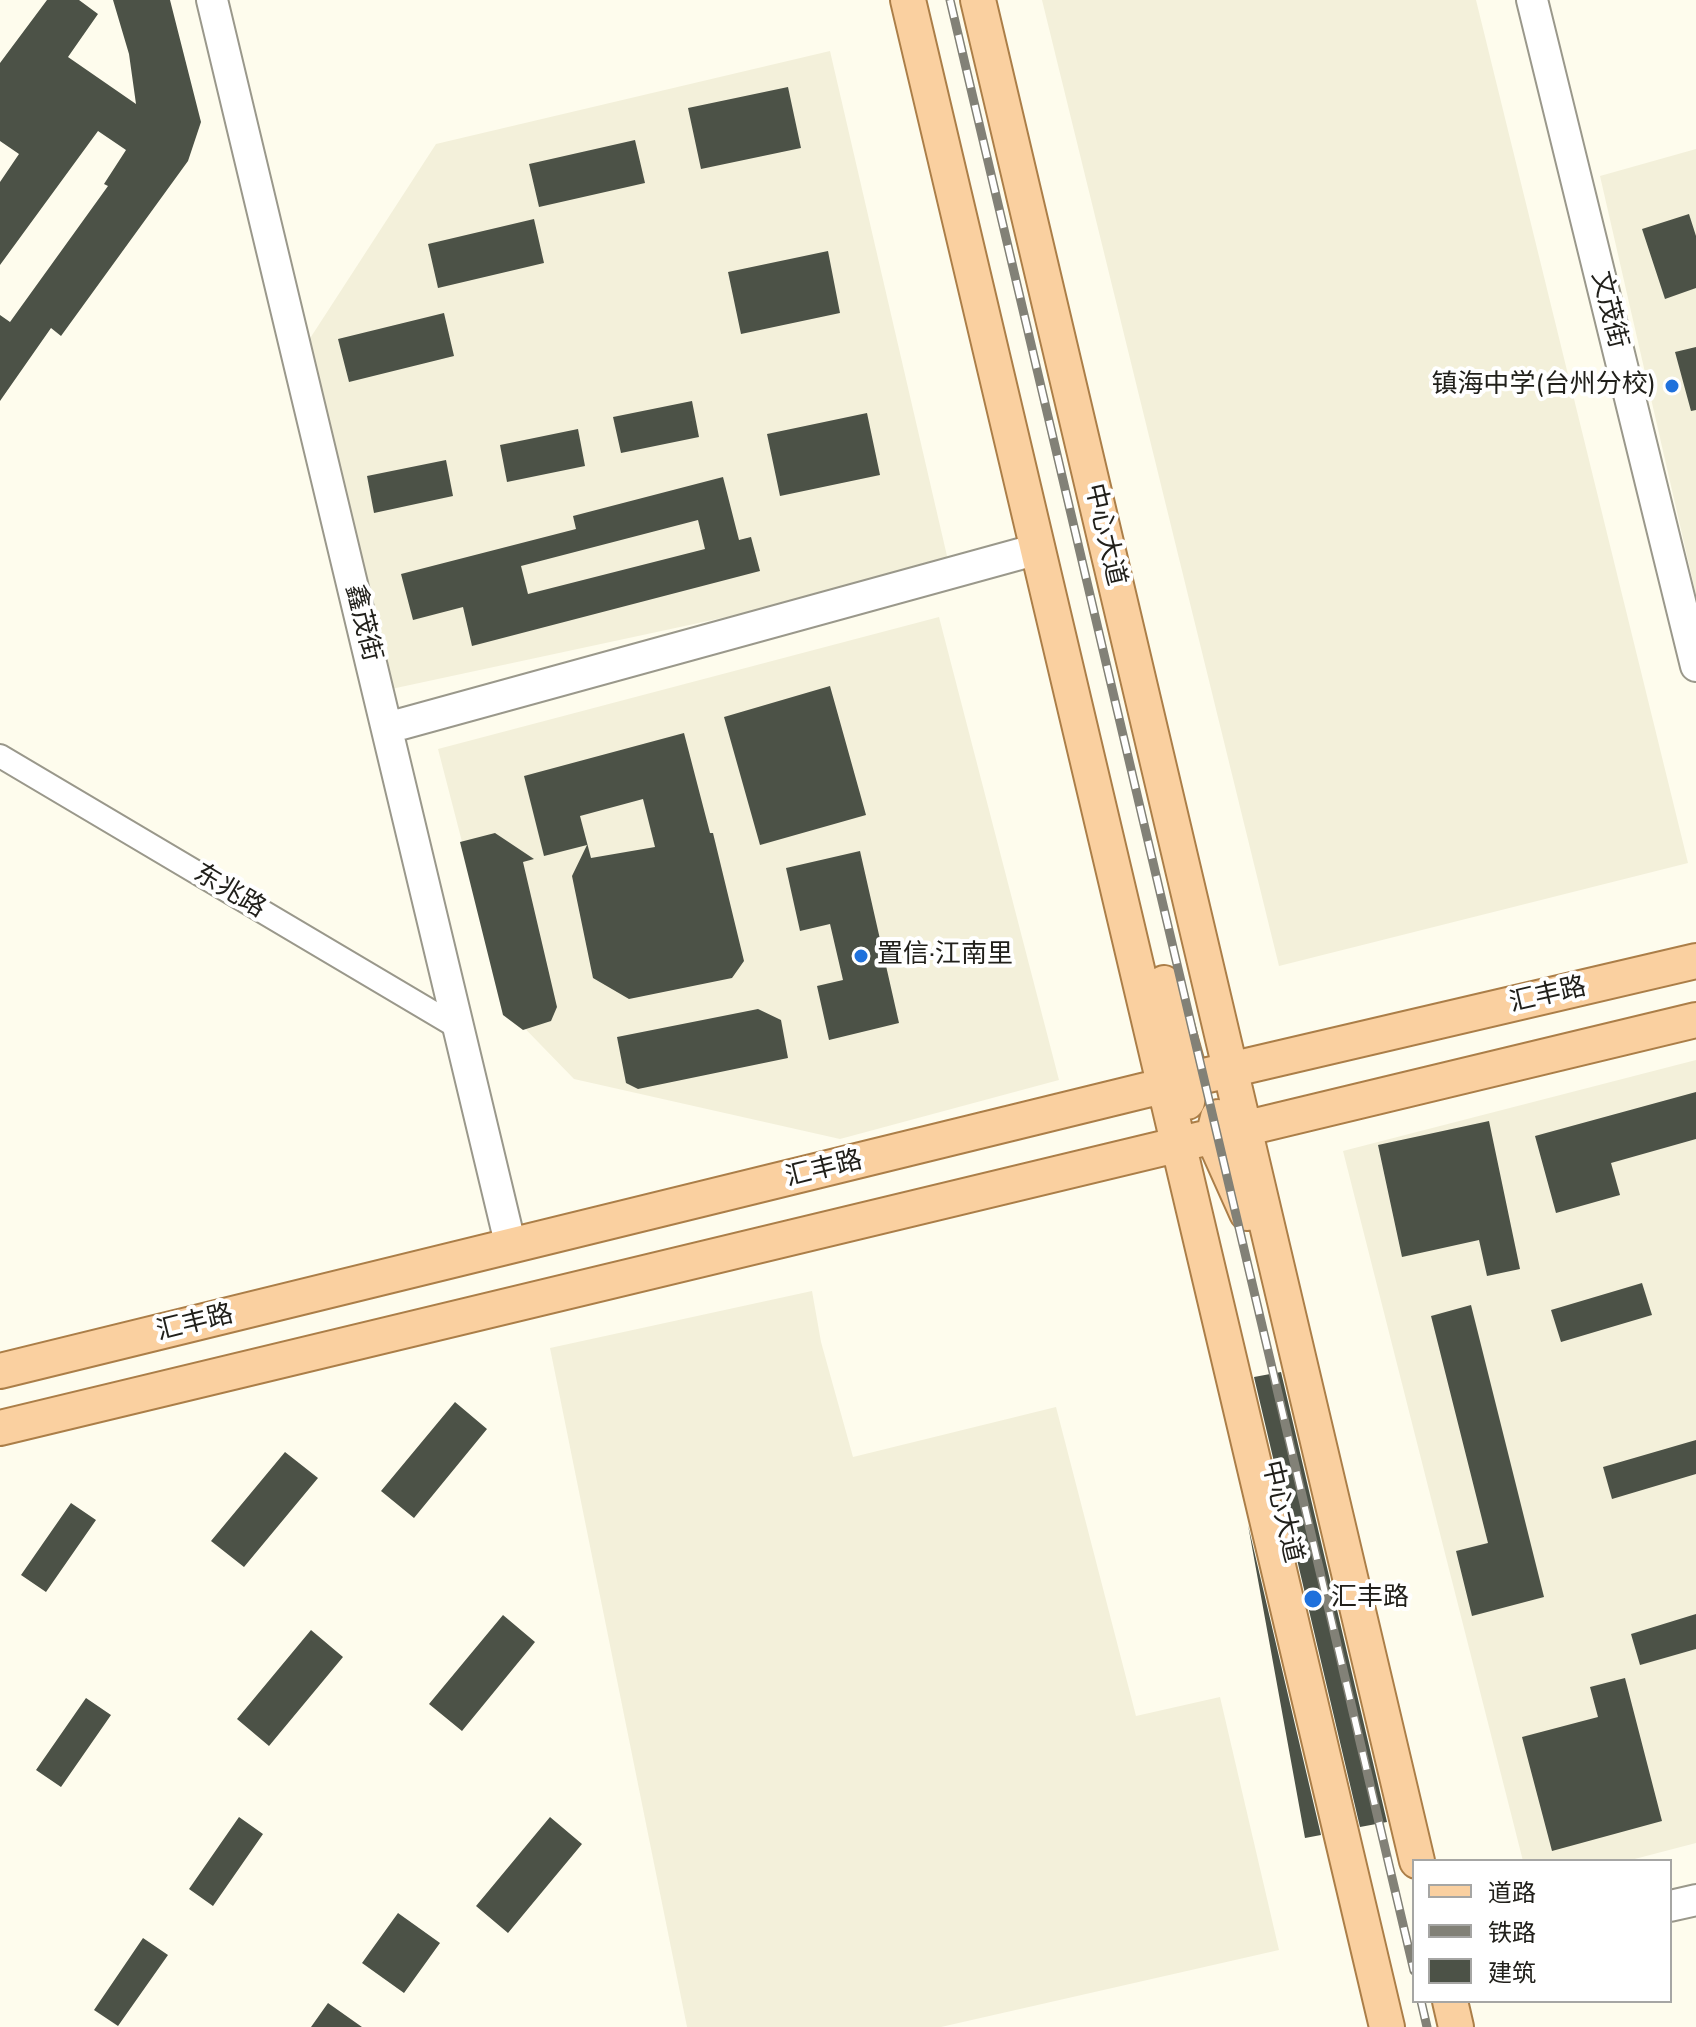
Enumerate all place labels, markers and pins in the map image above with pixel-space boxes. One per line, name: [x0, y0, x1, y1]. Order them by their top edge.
place label: 镇海中学(台州分校): [1432, 370, 1656, 402]
marker: 镇海中学(台州分校): [1663, 377, 1681, 395]
place label: 置信·江南里: [877, 940, 1013, 972]
marker: 置信·江南里: [852, 947, 870, 965]
place label: 汇丰路: [1331, 1583, 1409, 1615]
marker: 汇丰路: [1302, 1588, 1324, 1610]

